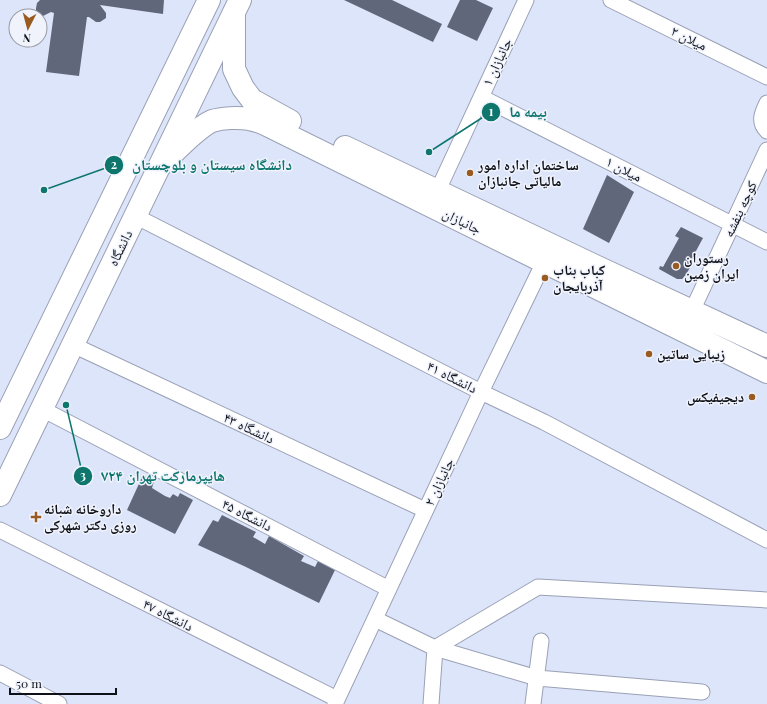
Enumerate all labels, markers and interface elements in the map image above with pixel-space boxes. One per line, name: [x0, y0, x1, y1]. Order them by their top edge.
north arrow: [8, 8, 48, 48]
street label: میلان ۲: [668, 21, 710, 54]
text: N: [22, 31, 32, 46]
street label: جانبازان ۱: [477, 35, 516, 89]
callout: بیمه ما: [481, 99, 555, 126]
text: بیمه ما: [509, 101, 547, 121]
text: 1: [489, 103, 494, 119]
callout: دانشگاه سیستان و بلوچستان: [104, 151, 300, 178]
street label: میلان ۱: [603, 151, 645, 186]
text: دانشگاه سیستان و بلوچستان: [132, 154, 292, 174]
place label: ساختمان اداره امور مالیاتی جانبازان: [477, 155, 579, 190]
text: 2: [111, 156, 117, 172]
marker: ساختمان اداره امور مالیاتی جانبازان: [465, 168, 475, 178]
street label: کوچه بنفشه: [718, 177, 761, 240]
street label: جانبازان: [440, 203, 485, 238]
street label: دانشگاه: [103, 226, 136, 269]
place label: رستوران ایران زمین: [684, 248, 739, 283]
place label: کباب بناب آذربایجان: [553, 260, 605, 295]
marker: رستوران ایران زمین: [671, 261, 681, 271]
marker: کباب بناب آذربایجان: [540, 273, 550, 283]
place label: زیبایی ساتین: [657, 344, 725, 363]
marker: زیبایی ساتین: [644, 349, 654, 359]
street label: دانشگاه ۴۱: [424, 356, 481, 397]
place label: دیجیفیکس: [687, 387, 744, 406]
marker: دیجیفیکس: [747, 392, 757, 402]
street label: دانشگاه ۴۳: [221, 408, 278, 448]
street label: جانبازان ۲: [419, 455, 458, 509]
callout: هایپرمارکت تهران ۷۲۴: [73, 462, 232, 489]
text: هایپرمارکت تهران ۷۲۴: [101, 465, 225, 485]
text: 3: [80, 467, 86, 483]
street label: دانشگاه ۴۵: [219, 494, 276, 535]
place label: داروخانه شبانه روزی دکتر شهرکی: [44, 499, 137, 534]
marker: داروخانه شبانه روزی دکتر شهرکی: [31, 512, 41, 522]
street label: دانشگاه ۴۷: [140, 594, 197, 635]
scale bar: [10, 670, 116, 696]
text: 50 m: [16, 675, 42, 691]

